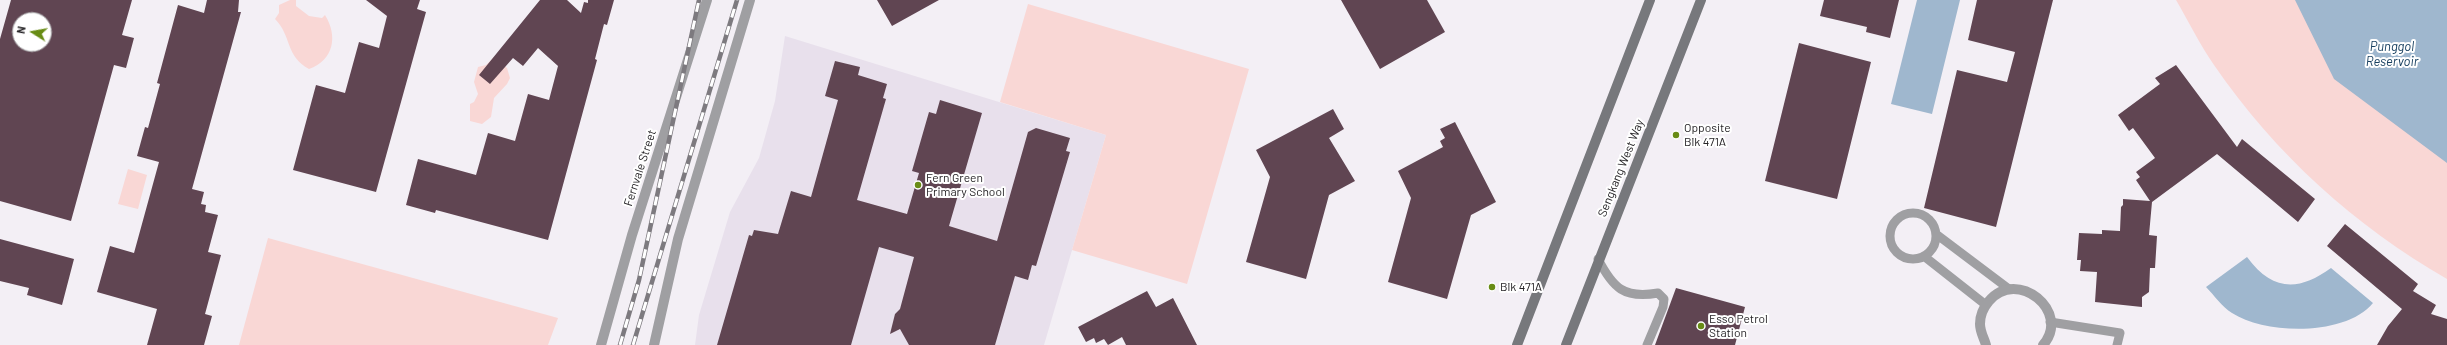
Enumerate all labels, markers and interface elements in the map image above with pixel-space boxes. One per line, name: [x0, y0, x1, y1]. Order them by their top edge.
north arrow: [12, 12, 52, 52]
text: N: [14, 25, 28, 35]
water label: Punggol Reservoir: [2366, 39, 2418, 70]
street label: Sengkang West Way: [1595, 117, 1647, 219]
place label: Opposite Blk 471A: [1684, 121, 1731, 149]
street label: Fernvale Street: [621, 128, 659, 208]
marker: Opposite Blk 471A: [1671, 130, 1681, 140]
place label: Fern Green Primary School: [926, 171, 1005, 199]
marker: Fern Green Primary School: [913, 180, 923, 190]
place label: Blk 471A: [1500, 280, 1542, 294]
marker: Blk 471A: [1487, 282, 1497, 292]
place label: Esso Petrol Station: [1709, 312, 1768, 340]
marker: Esso Petrol Station: [1696, 321, 1706, 331]

